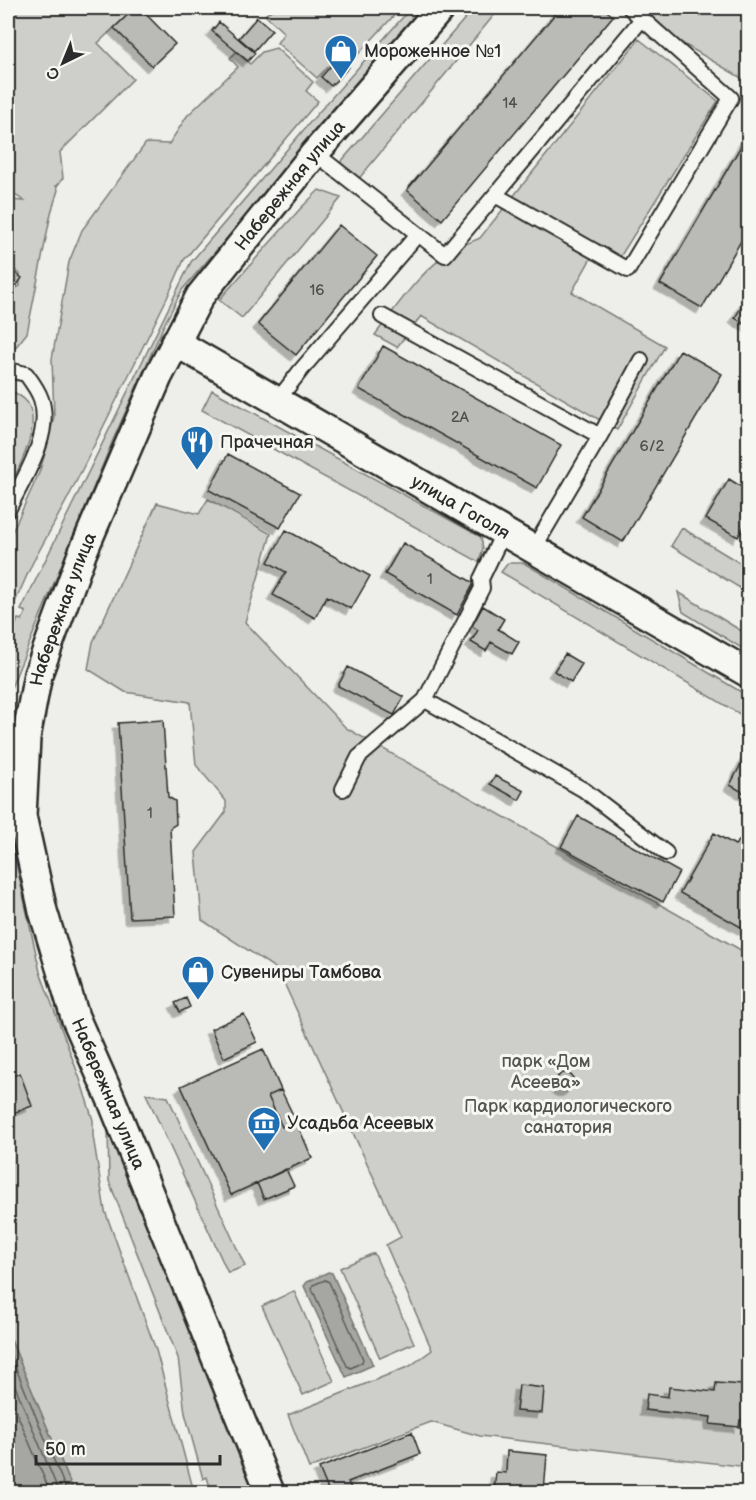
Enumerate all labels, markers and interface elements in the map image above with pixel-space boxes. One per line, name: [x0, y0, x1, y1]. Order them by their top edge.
north arrow: [33, 33, 93, 93]
shop icon: Мороженное №1: [323, 33, 359, 80]
place label: Мороженное №1: [364, 41, 501, 62]
text: С: [43, 62, 64, 84]
house number: 14: [503, 94, 517, 113]
street label: Набережная улица: [230, 116, 350, 255]
house number: 16: [310, 281, 324, 300]
house number: 2А: [451, 408, 470, 427]
restaurant icon: Прачечная: [179, 424, 215, 471]
place label: Прачечная: [220, 432, 314, 453]
house number: 6/2: [640, 437, 665, 456]
street label: улица Гоголя: [408, 470, 514, 544]
street label: Набережная улица: [25, 529, 101, 688]
house number: 1: [427, 570, 433, 589]
house number: 1: [147, 804, 153, 823]
shop icon: Сувениры Тамбова: [180, 954, 216, 1001]
place label: Сувениры Тамбова: [221, 962, 382, 983]
street label: Набережная улица: [67, 1015, 149, 1173]
park label: парк «Дом Асеева»: [501, 1051, 591, 1093]
park label: Парк кардиологического санатория: [464, 1096, 672, 1138]
museum icon: Усадьба Асеевых: [246, 1105, 282, 1152]
place label: Усадьба Асеевых: [287, 1113, 434, 1134]
scale bar: [36, 1428, 220, 1466]
text: 50 m: [45, 1439, 86, 1460]

